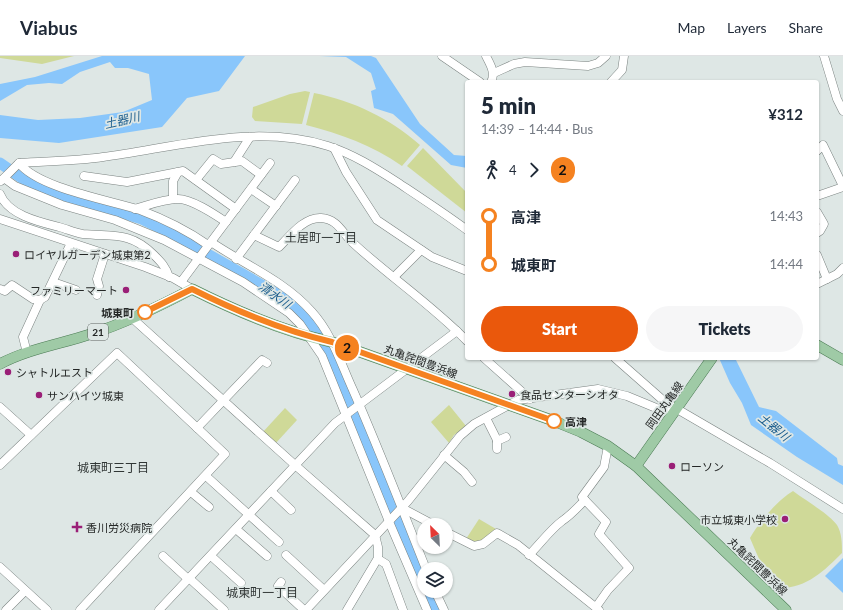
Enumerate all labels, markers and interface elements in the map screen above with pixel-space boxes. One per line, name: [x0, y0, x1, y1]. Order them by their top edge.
text: Viabus: [20, 16, 78, 39]
text: Map: [677, 19, 705, 36]
text: Layers: [727, 19, 767, 36]
text: Share: [789, 19, 823, 36]
text: 5 min: [481, 92, 536, 119]
text: ¥312: [768, 105, 803, 123]
water label: 土器川: [103, 108, 143, 131]
text: 14:39 – 14:44 · Bus: [481, 121, 593, 137]
icon: walk: [481, 159, 503, 181]
icon: forward: [523, 159, 545, 181]
text: 2: [559, 161, 567, 178]
text: 4: [509, 162, 517, 178]
text: 高津: [511, 208, 541, 226]
text: 14:43: [770, 208, 803, 224]
district label: 土居町一丁目: [285, 230, 357, 245]
place label: ロイヤルガーデン城東第2: [24, 248, 151, 261]
marker: ロイヤルガーデン城東第2: [11, 249, 21, 259]
text: 城東町: [511, 256, 556, 274]
text: 14:44: [770, 256, 803, 272]
water label: 清水川: [256, 279, 296, 313]
place label: ファミリーマート: [30, 284, 118, 297]
marker: ファミリーマート: [121, 285, 131, 295]
marker: 城東町: [137, 304, 153, 320]
place label: 城東町: [101, 306, 134, 319]
button: Start: [481, 306, 638, 352]
button: Tickets: [646, 306, 803, 352]
road number: 21: [88, 324, 108, 340]
line badge: 2: [334, 335, 360, 361]
text: 2: [343, 339, 351, 356]
street label: 丸亀詫間豊浜線: [383, 342, 459, 380]
place label: シャトルエスト: [16, 366, 93, 379]
marker: シャトルエスト: [3, 367, 13, 377]
street label: 岡田丸亀線: [643, 379, 685, 431]
place label: 食品センターシオタ: [520, 388, 619, 401]
place label: サンハイツ城東: [47, 389, 124, 402]
marker: 食品センターシオタ: [507, 389, 517, 399]
marker: サンハイツ城東: [34, 390, 44, 400]
water label: 土器川: [755, 410, 794, 445]
marker: 高津: [546, 413, 562, 429]
place label: 高津: [565, 415, 587, 428]
district label: 城東町三丁目: [77, 460, 149, 475]
place label: ローソン: [680, 460, 724, 473]
marker: ローソン: [667, 461, 677, 471]
place label: 市立城東小学校: [700, 513, 777, 526]
marker: 市立城東小学校: [780, 514, 790, 524]
north arrow: [417, 518, 453, 554]
map controls: [417, 518, 453, 598]
marker: 香川労災病院: [71, 521, 83, 533]
place label: 香川労災病院: [86, 521, 152, 534]
street label: 丸亀詫間豊浜線: [726, 535, 790, 597]
button: layers: [417, 562, 453, 598]
district label: 城東町一丁目: [226, 585, 298, 600]

